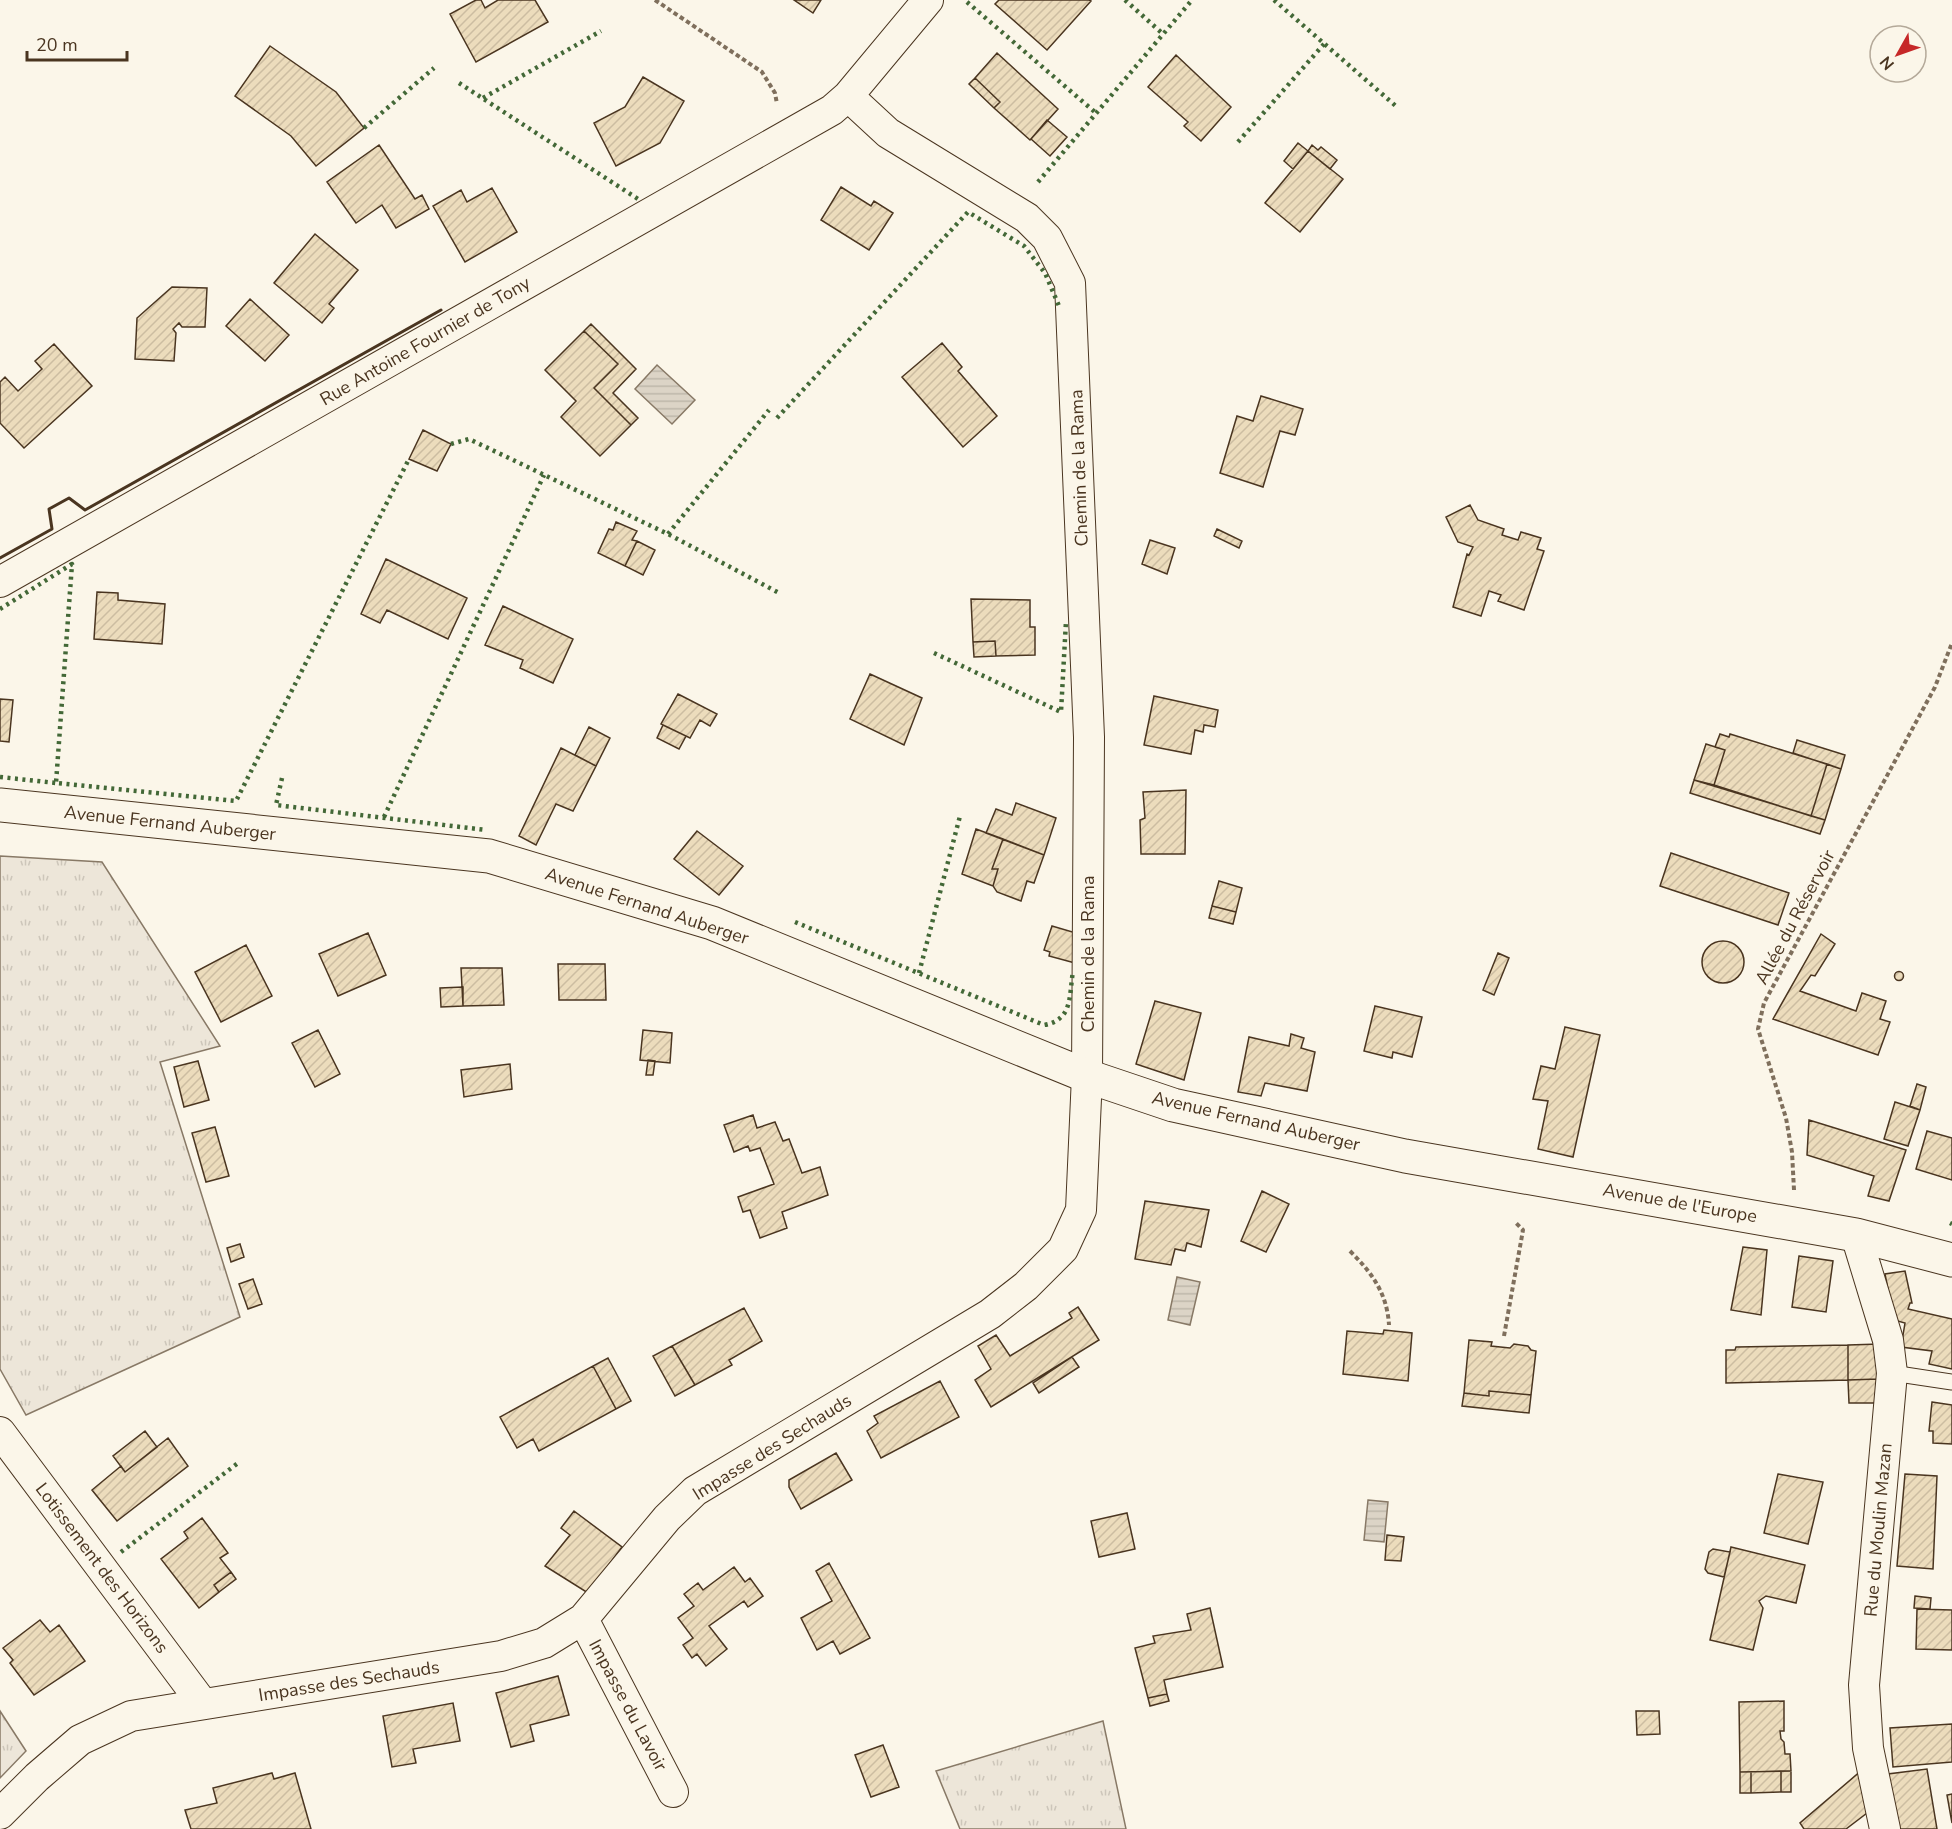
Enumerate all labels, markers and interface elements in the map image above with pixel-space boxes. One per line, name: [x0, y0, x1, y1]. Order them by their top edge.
scale bar: [27, 24, 128, 62]
north arrow: [1868, 24, 1928, 84]
text: 20 m: [36, 33, 78, 57]
text: N: [1875, 51, 1900, 75]
street label: Rue Antoine Fournier de Tony: [315, 270, 535, 411]
street label: Chemin de la Rama: [1064, 389, 1094, 547]
street label: Avenue Fernand Auberger: [63, 800, 278, 846]
street label: Allée du Réservoir: [1749, 845, 1841, 988]
street label: Avenue Fernand Auberger: [542, 862, 752, 950]
street label: Chemin de la Rama: [1076, 875, 1100, 1033]
street label: Avenue Fernand Auberger: [1150, 1085, 1363, 1157]
street label: Avenue de l'Europe: [1601, 1178, 1759, 1228]
street label: Impasse des Sechauds: [688, 1388, 856, 1506]
street label: Rue du Moulin Mazan: [1858, 1442, 1898, 1618]
street label: Lotissement des Horizons: [30, 1478, 174, 1658]
street label: Impasse du Lavoir: [583, 1635, 673, 1775]
street label: Impasse des Sechauds: [257, 1655, 441, 1707]

